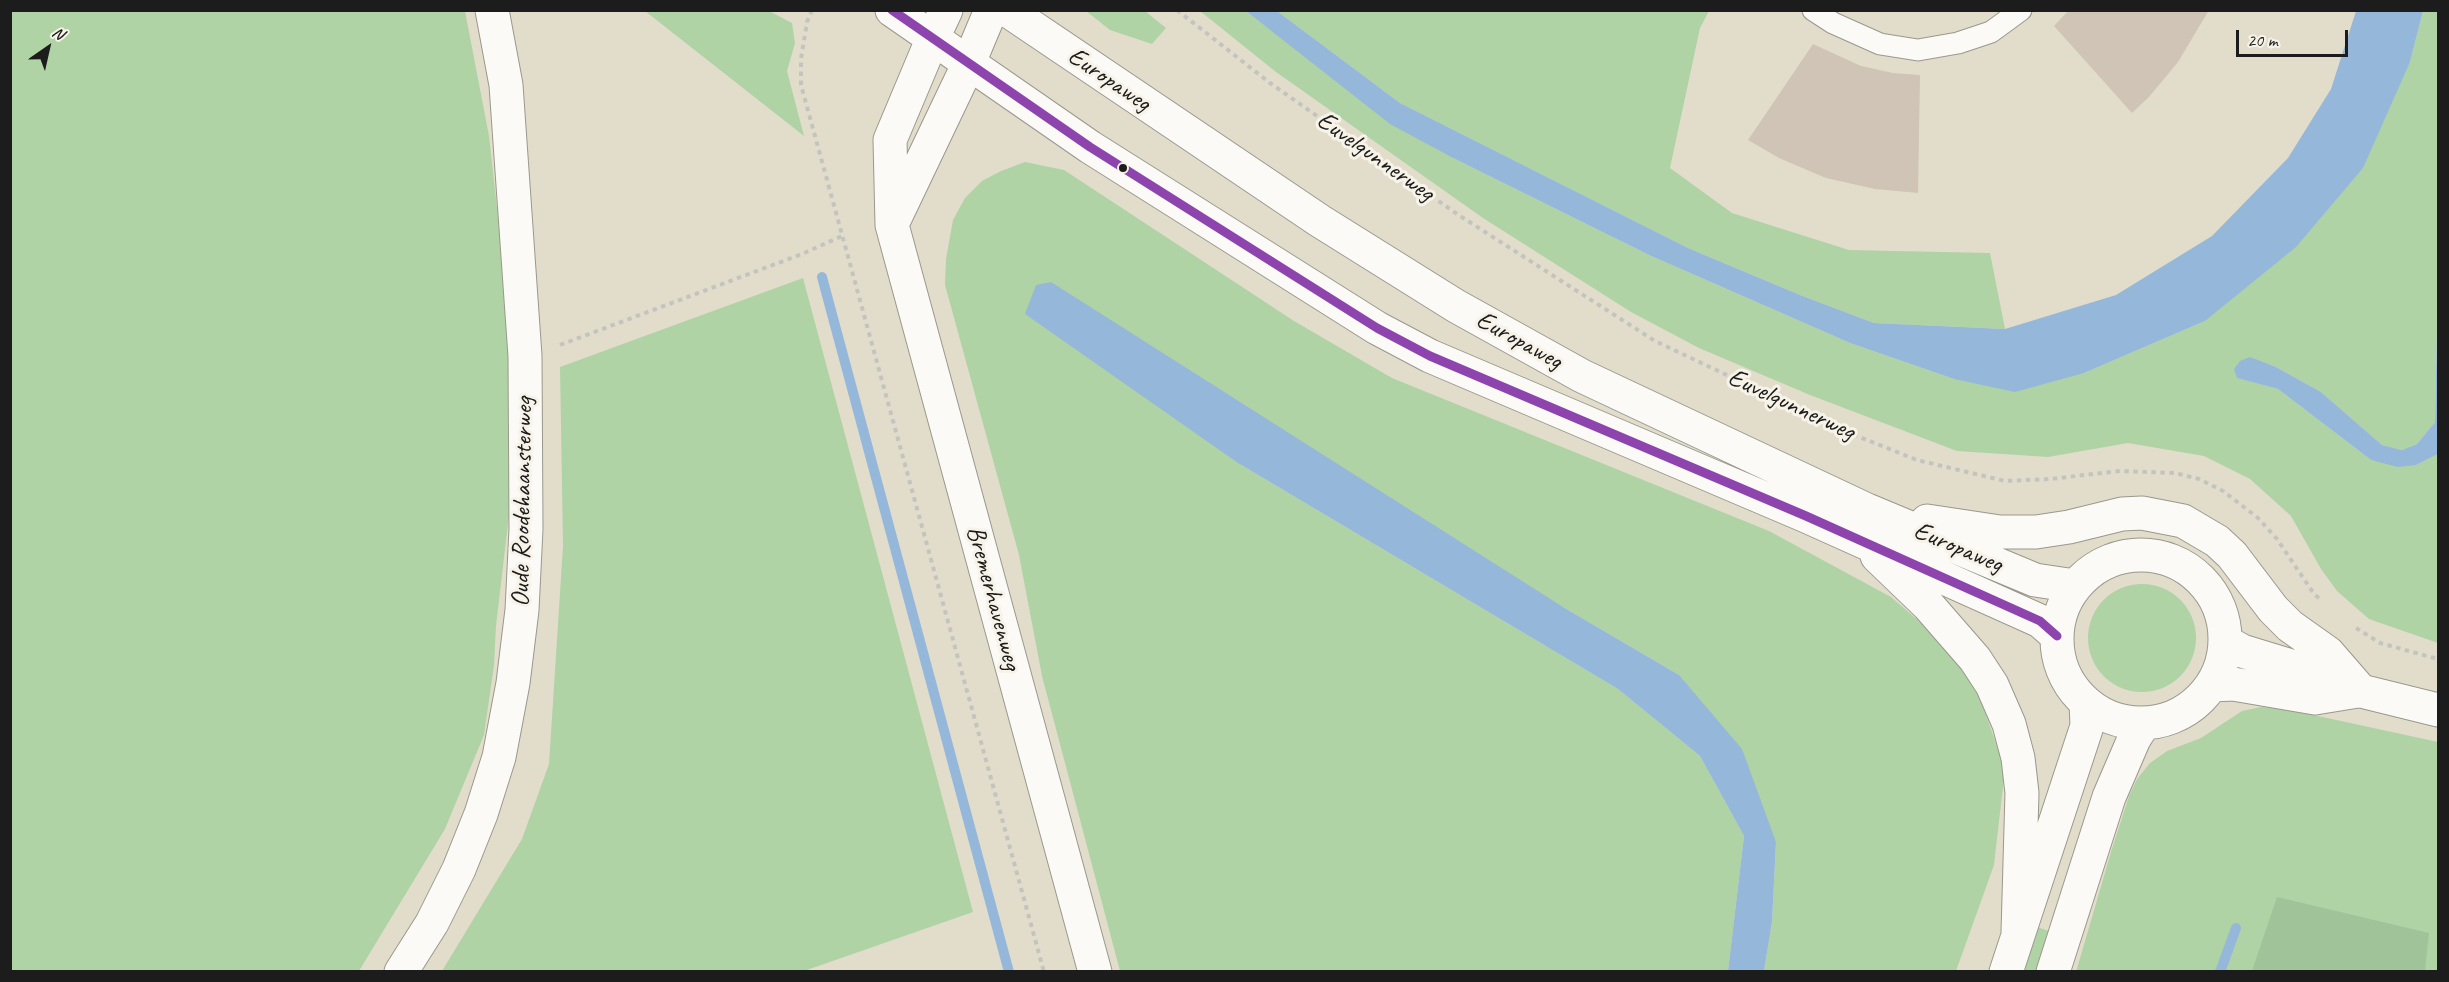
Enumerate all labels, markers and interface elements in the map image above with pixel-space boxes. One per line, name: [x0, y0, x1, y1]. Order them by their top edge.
north arrow: [18, 18, 78, 78]
scale bar: [2239, 18, 2352, 56]
text: N: [48, 22, 68, 44]
text: 20 m: [2247, 29, 2278, 51]
street label: Europaweg: [1062, 41, 1156, 119]
street label: Euvelgunnerweg: [1310, 105, 1440, 209]
unlabelled marker: [1117, 162, 1129, 174]
street label: Europaweg: [1471, 305, 1567, 377]
street label: Euvelgunnerweg: [1723, 362, 1859, 448]
street label: Oude Roodehaansterweg: [506, 397, 540, 607]
street label: Europaweg: [1909, 515, 2007, 581]
street label: Bremerhavenweg: [959, 523, 1027, 673]

